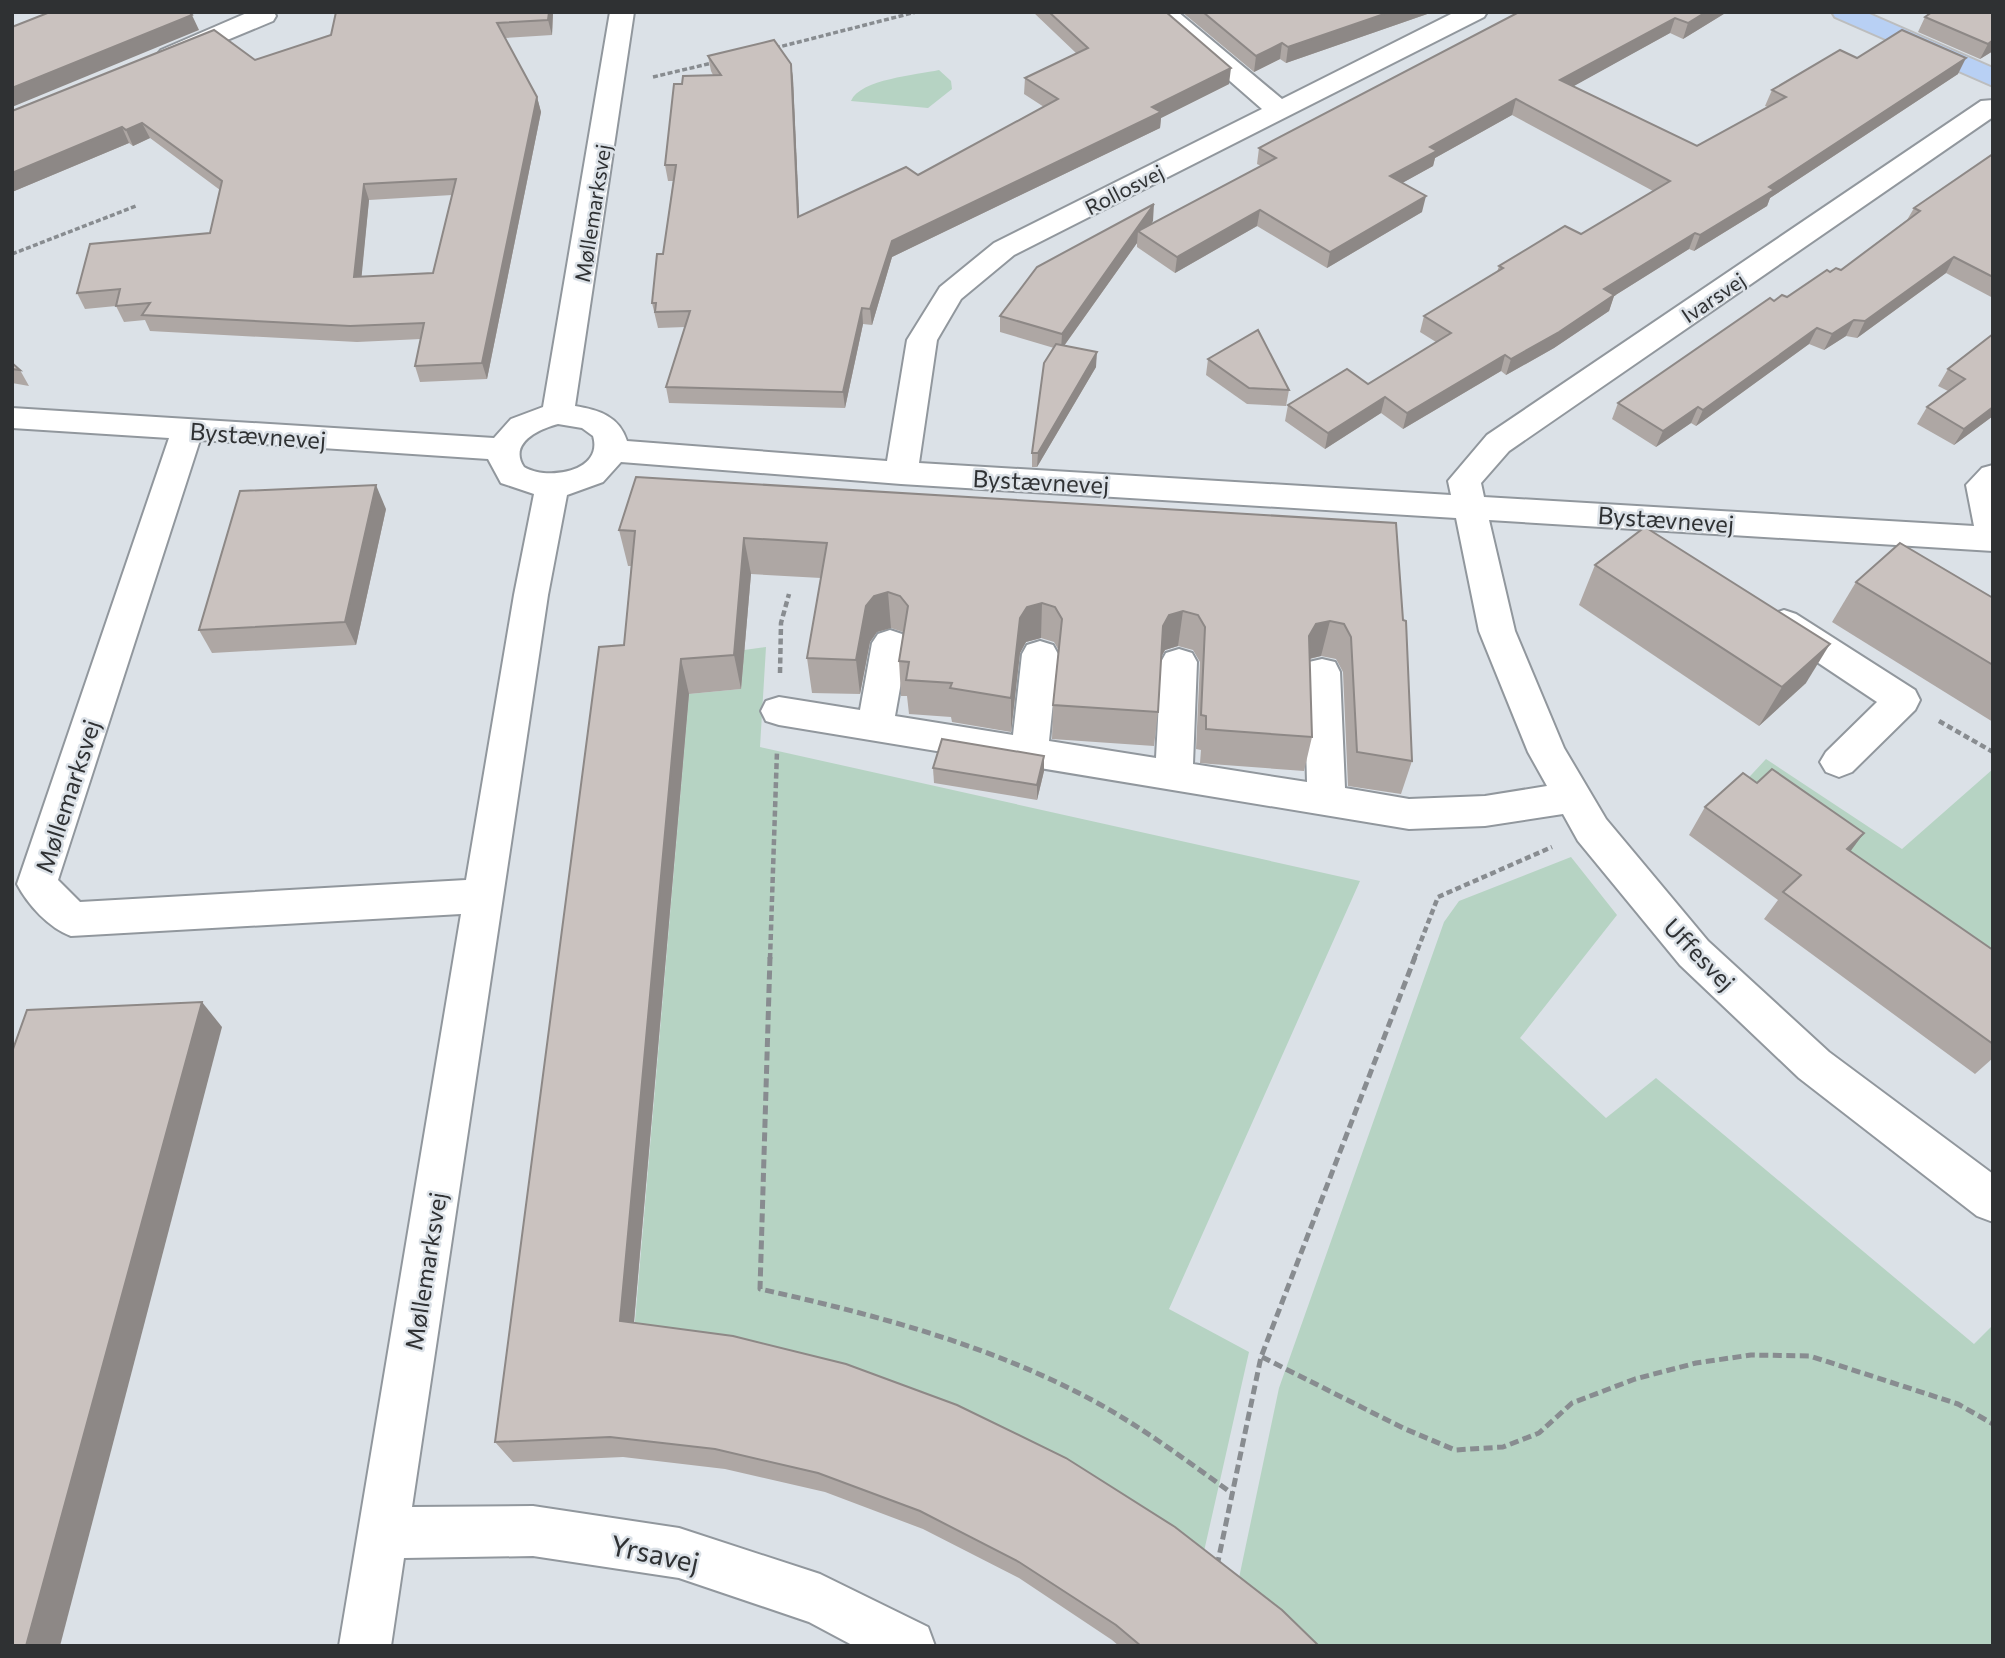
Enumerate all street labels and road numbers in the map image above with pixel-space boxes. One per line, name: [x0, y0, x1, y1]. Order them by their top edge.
street label: Møllemarksvej: [569, 142, 615, 284]
street label: Rollosvej: [1080, 159, 1168, 219]
street label: Ivarsvej: [1676, 267, 1750, 327]
street label: Bystævnevej: [189, 416, 327, 454]
street label: Bystævnevej: [972, 463, 1110, 499]
street label: Bystævnevej: [1597, 500, 1735, 538]
street label: Møllemarksvej: [29, 716, 105, 876]
street label: Uffesvej: [1659, 912, 1741, 996]
street label: Møllemarksvej: [398, 1190, 452, 1352]
street label: Yrsavej: [607, 1527, 703, 1579]

